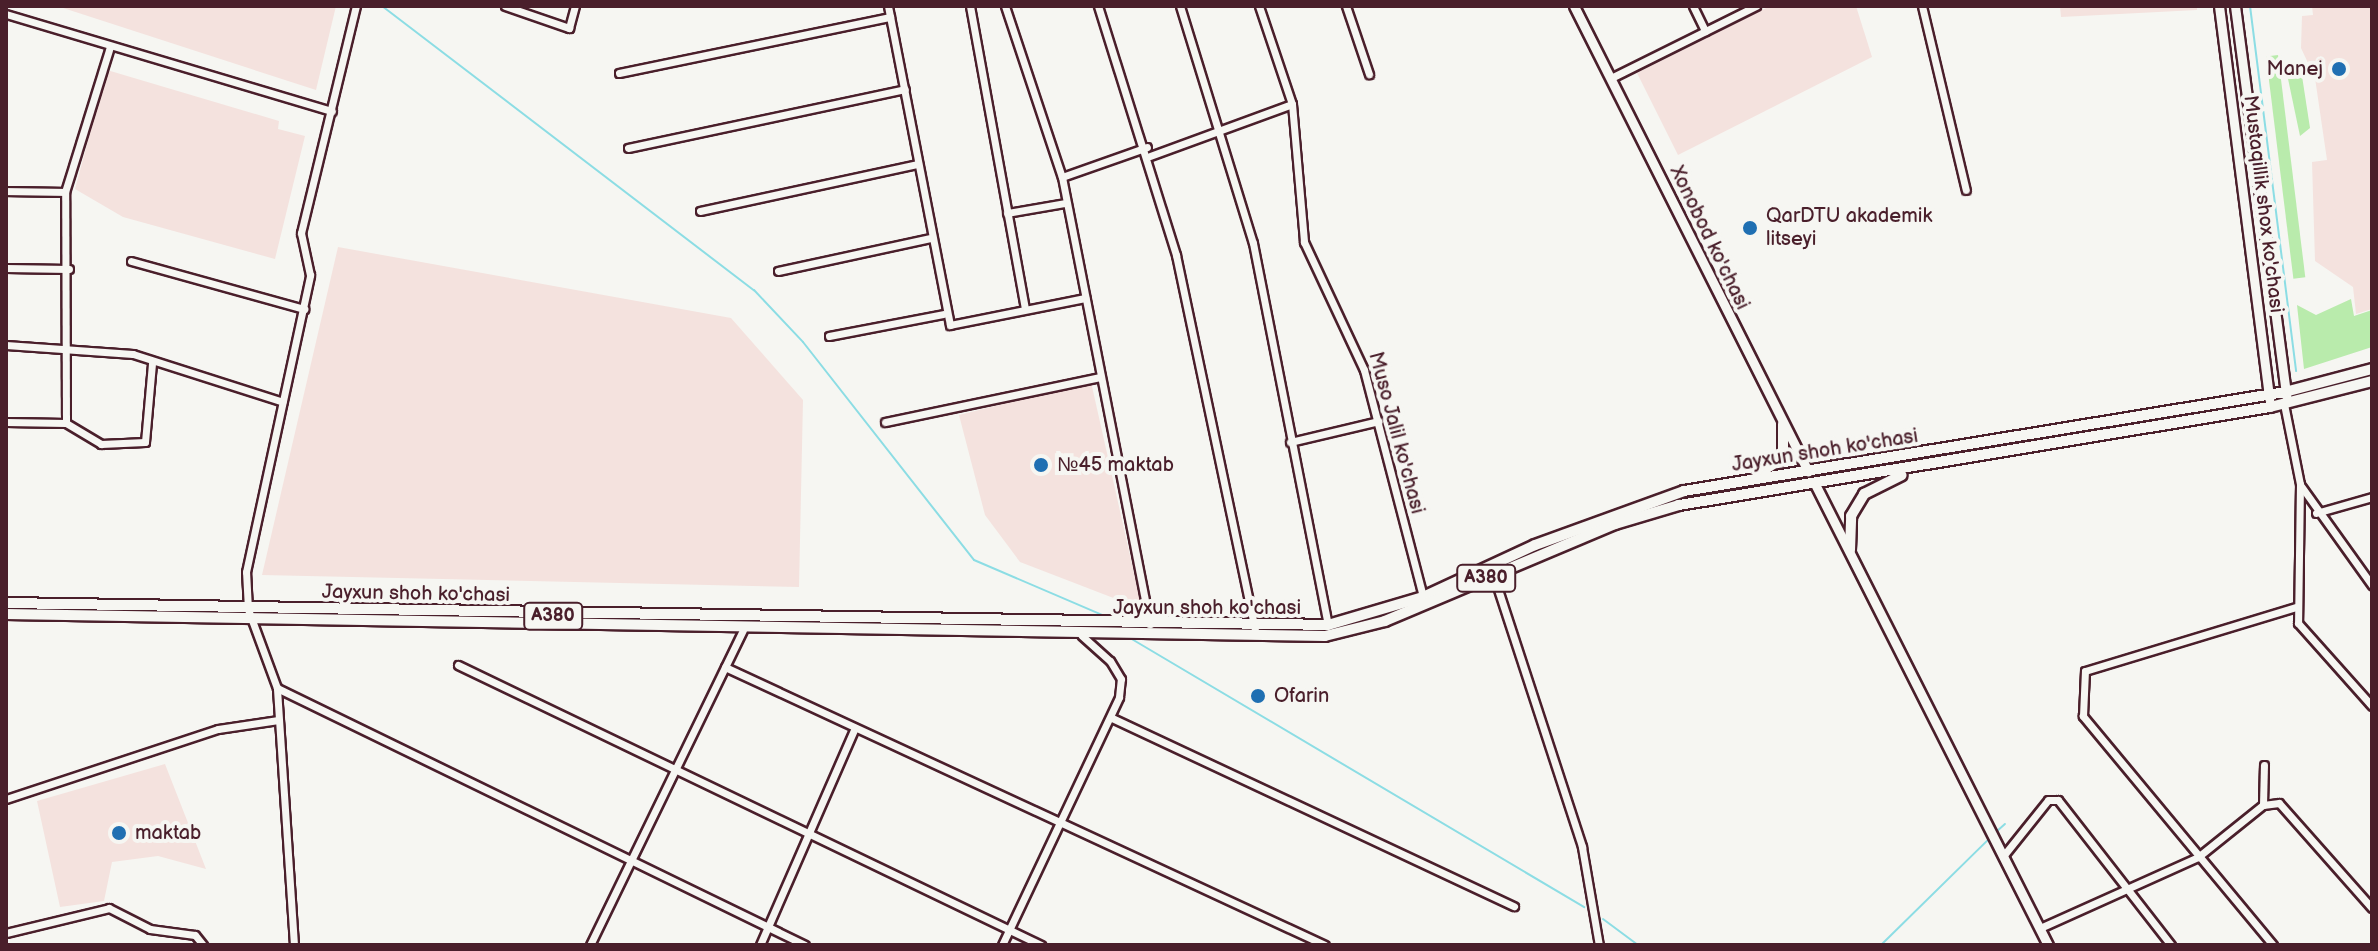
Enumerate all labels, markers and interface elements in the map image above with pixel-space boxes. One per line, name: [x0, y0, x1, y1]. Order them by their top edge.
place label: Manej: [2267, 57, 2323, 81]
marker: Manej: [2330, 60, 2348, 78]
street label: Mustaqillik shox ko'chasi: [2238, 94, 2288, 314]
street label: Xonobod ko'chasi: [1664, 162, 1754, 314]
place label: QarDTU akademik litseyi: [1766, 204, 1932, 251]
marker: QarDTU akademik litseyi: [1741, 219, 1759, 237]
street label: Muso Jalil ko'chasi: [1363, 349, 1429, 517]
street label: Jayxun shoh ko'chasi: [1730, 424, 1920, 478]
place label: №45 maktab: [1057, 453, 1174, 477]
marker: №45 maktab: [1032, 456, 1050, 474]
road number: A380: [1456, 564, 1516, 592]
street label: Jayxun shoh ko'chasi: [322, 580, 510, 608]
street label: Jayxun shoh ko'chasi: [1113, 596, 1301, 620]
road number: A380: [523, 602, 583, 630]
place label: Ofarin: [1274, 684, 1329, 708]
marker: Ofarin: [1249, 687, 1267, 705]
place label: maktab: [135, 821, 201, 845]
marker: maktab: [110, 824, 128, 842]

